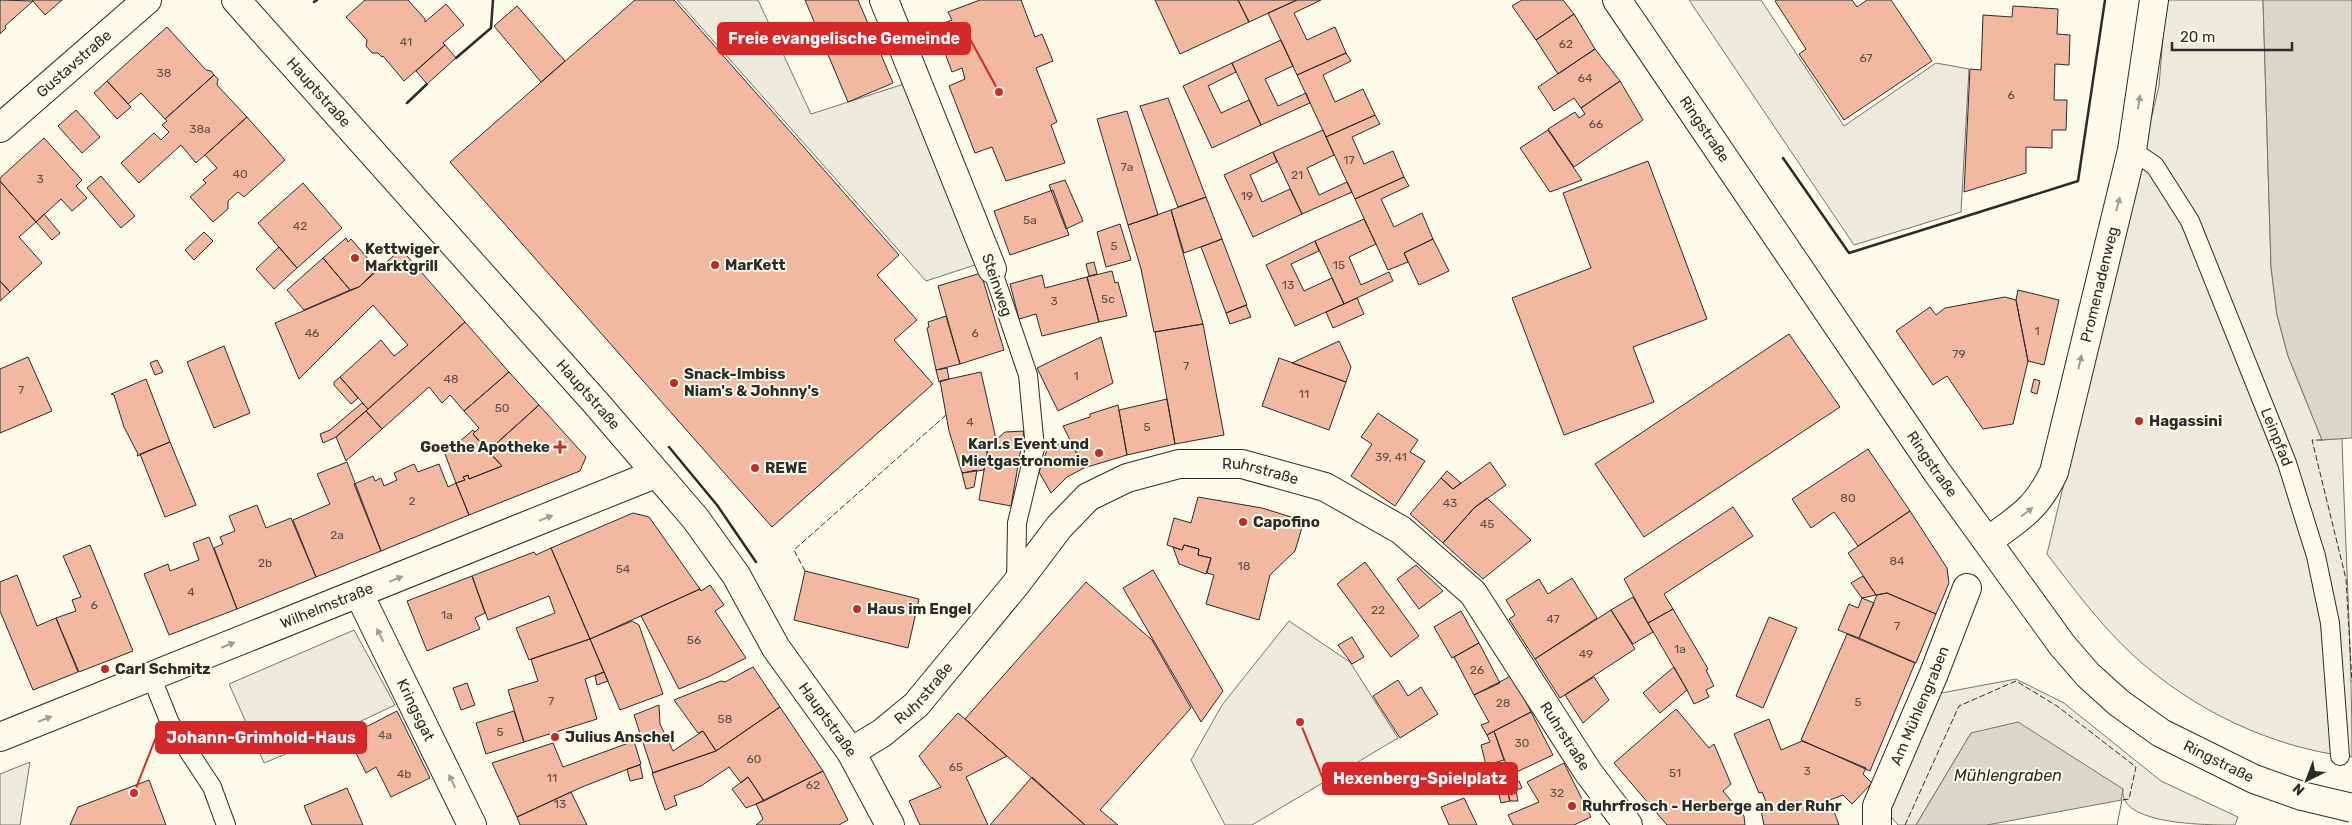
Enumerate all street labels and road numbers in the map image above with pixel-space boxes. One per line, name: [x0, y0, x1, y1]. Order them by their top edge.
street label: Gustavstraße: [33, 26, 115, 101]
street label: Hauptstraße: [283, 54, 354, 131]
street label: Ringstraße: [1676, 93, 1733, 166]
street label: Promenadenweg: [2077, 225, 2122, 344]
street label: Steinweg: [978, 251, 1016, 319]
street label: Hauptstraße: [553, 356, 624, 433]
street label: Leinpfad: [2257, 405, 2296, 469]
street label: Ringstraße: [1903, 428, 1961, 501]
street label: Ruhrstraße: [1222, 455, 1301, 488]
street label: Wilhelmstraße: [278, 579, 376, 633]
street label: Am Mühlengraben: [1887, 644, 1953, 768]
street label: Ruhrstraße: [891, 659, 957, 728]
street label: Kringsgat: [393, 676, 439, 744]
street label: Hauptstraße: [795, 679, 861, 760]
street label: Ruhrstraße: [1536, 698, 1594, 774]
street label: Ringstraße: [2180, 737, 2257, 786]

